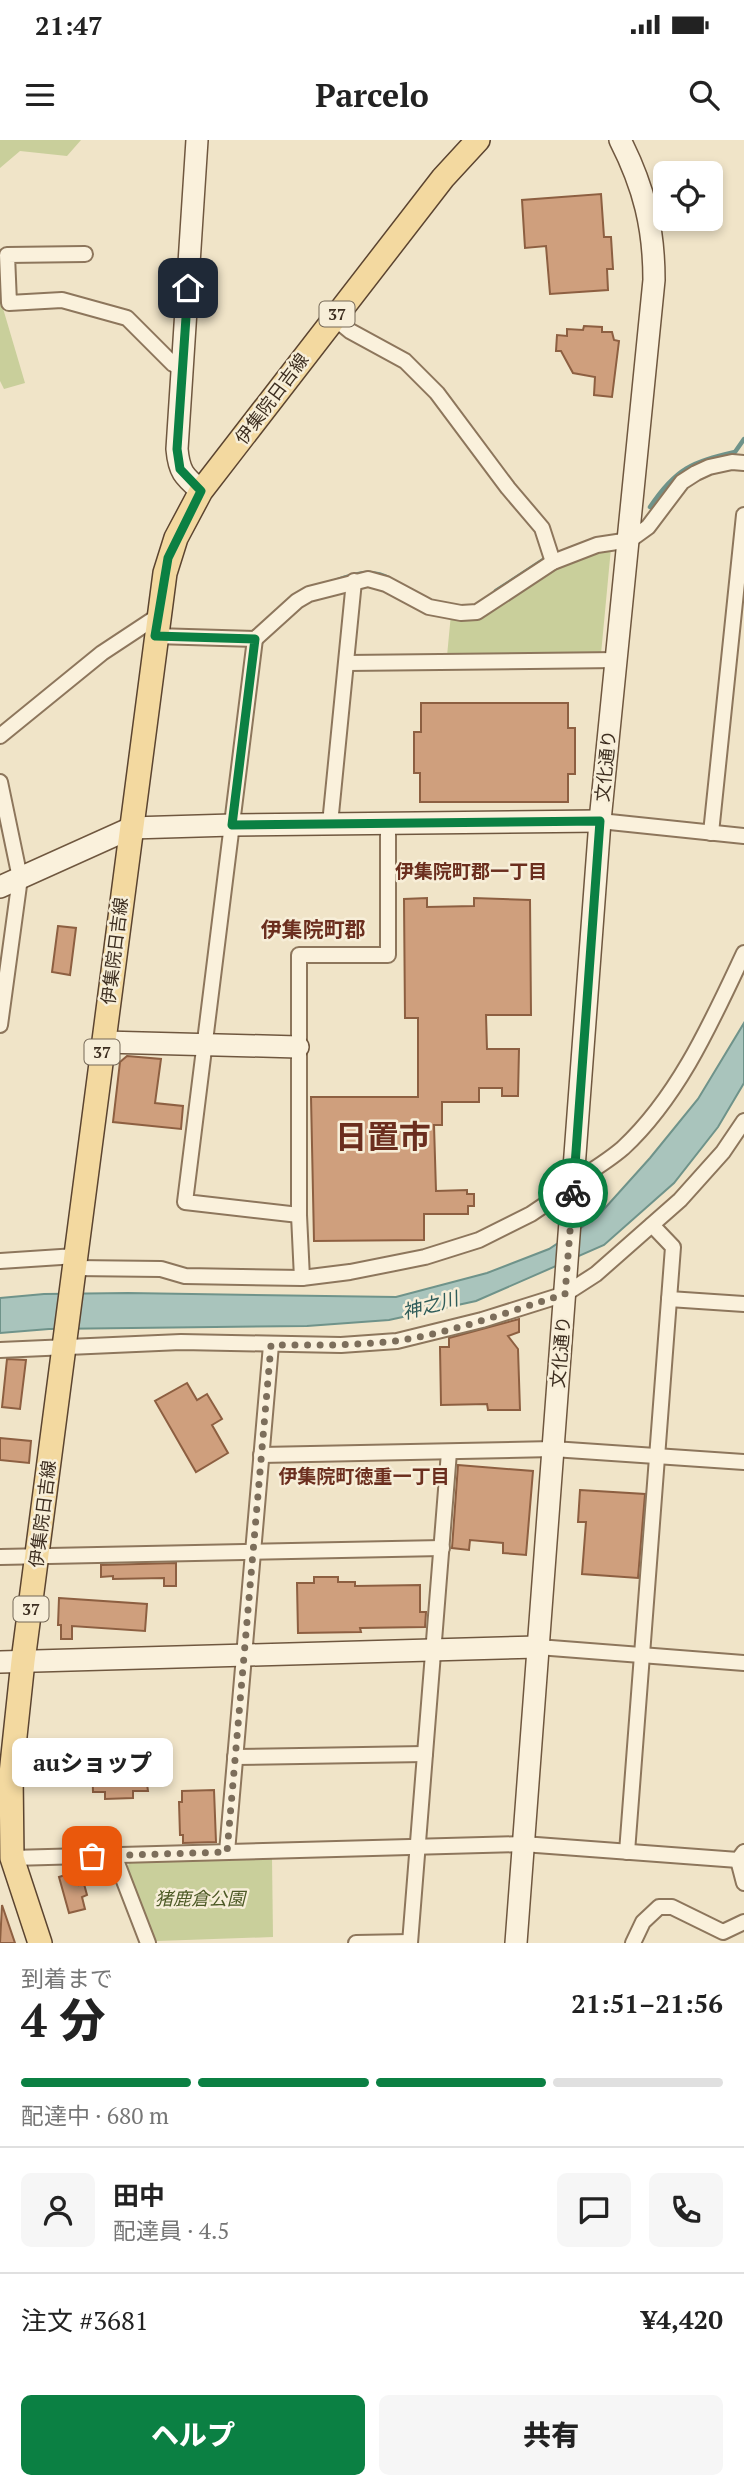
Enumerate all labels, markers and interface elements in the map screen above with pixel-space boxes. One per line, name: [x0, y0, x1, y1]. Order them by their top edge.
text: 21:47: [35, 8, 103, 42]
text: Parcelo: [315, 74, 429, 116]
icon: menu: [21, 76, 59, 114]
icon: search: [685, 76, 723, 114]
map controls: [653, 161, 723, 231]
button: locate: [653, 161, 723, 231]
pin: [158, 258, 218, 318]
icon: home: [169, 269, 207, 307]
road number: 37: [320, 302, 354, 326]
street label: 伊集院日吉線: [229, 348, 313, 449]
street label: 文化通り: [589, 729, 621, 803]
district label: 伊集院町郡一丁目: [395, 858, 547, 883]
street label: 伊集院日吉線: [96, 896, 132, 1006]
district label: 伊集院町郡: [261, 915, 366, 943]
road number: 37: [84, 1040, 119, 1064]
district label: 日置市: [335, 1115, 431, 1157]
courier: [538, 1158, 608, 1228]
icon: bike: [554, 1174, 592, 1212]
water label: 神之川: [399, 1285, 463, 1324]
street label: 文化通り: [545, 1315, 575, 1389]
street label: 伊集院日吉線: [24, 1459, 60, 1569]
district label: 伊集院町徳重一丁目: [278, 1463, 450, 1488]
road number: 37: [14, 1596, 48, 1622]
callout: auショップ: [11, 1737, 172, 1786]
text: auショップ: [33, 1747, 152, 1778]
pin: [62, 1826, 122, 1886]
icon: bag: [73, 1837, 111, 1875]
park label: 猪鹿倉公園: [155, 1886, 248, 1910]
text: 到着まで: [21, 1963, 113, 1994]
text: 21:51–21:56: [571, 1986, 723, 2020]
text: 4 分: [21, 1989, 105, 2050]
text: 配達中 · 680 m: [21, 2100, 169, 2131]
button: person: [21, 2173, 95, 2247]
button: chat: [557, 2173, 631, 2247]
button: phone: [649, 2173, 723, 2247]
text: 田中: [113, 2178, 165, 2212]
text: 配達員 · 4.5: [113, 2215, 230, 2246]
text: ¥4,420: [642, 2302, 723, 2336]
text: 注文 #3681: [21, 2303, 149, 2337]
button: ヘルプ: [21, 2395, 365, 2475]
button: 共有: [379, 2395, 723, 2475]

